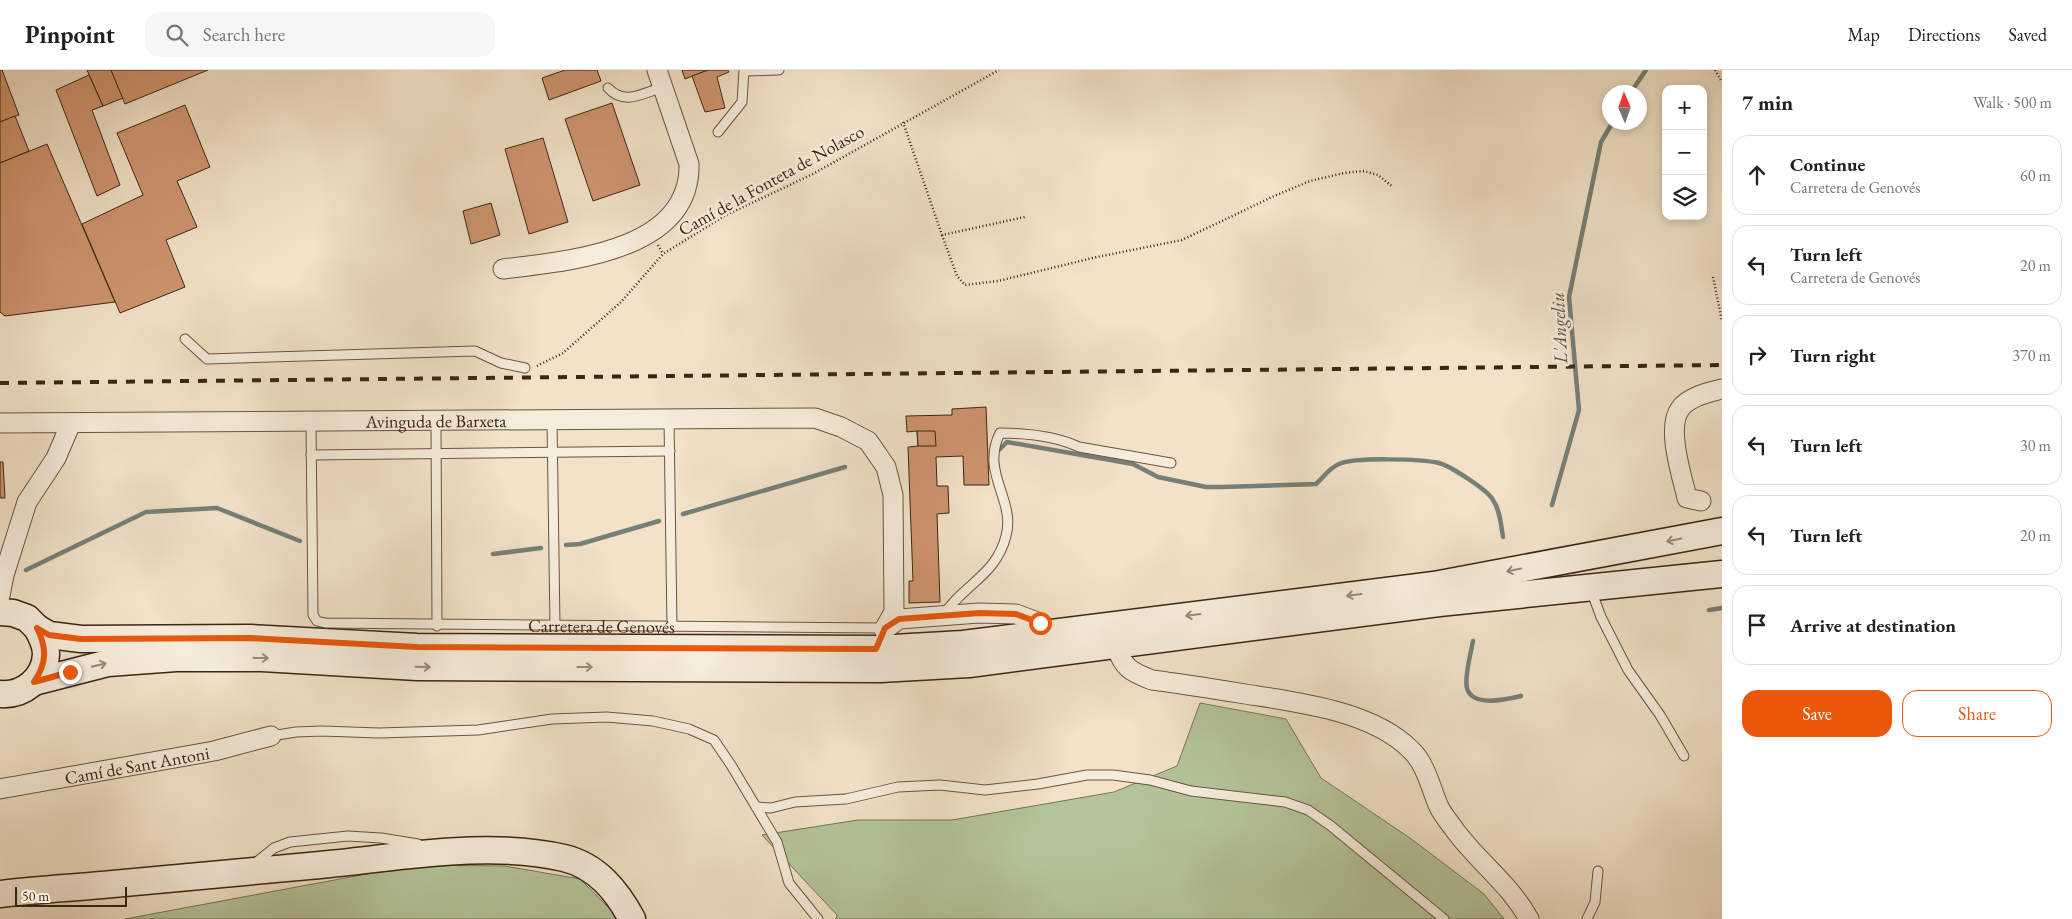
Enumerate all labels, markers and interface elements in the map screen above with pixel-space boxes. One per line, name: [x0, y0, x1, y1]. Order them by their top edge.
search box: [145, 12, 495, 57]
text: Pinpoint: [25, 19, 115, 50]
icon: search: [163, 21, 191, 49]
text: Search here: [203, 22, 285, 47]
text: Map: [1848, 23, 1880, 46]
text: Directions: [1908, 23, 1980, 46]
text: Saved: [2008, 23, 2047, 46]
north arrow: [1602, 85, 1647, 130]
map controls: [1662, 85, 1707, 220]
button: +: [1662, 85, 1707, 130]
text: 7 min: [1742, 89, 1793, 116]
text: Walk · 500 m: [1973, 92, 2052, 113]
street label: Camí de la Fonteta de Nolasco: [674, 119, 868, 241]
button: −: [1662, 130, 1707, 175]
text: Continue: [1790, 152, 1865, 177]
icon: ahead: [1743, 161, 1771, 189]
text: 60 m: [2020, 165, 2051, 186]
button: layers: [1662, 175, 1707, 220]
text: Carretera de Genovés: [1790, 177, 1920, 198]
text: Turn left: [1790, 242, 1862, 267]
icon: left: [1743, 251, 1771, 279]
text: 20 m: [2020, 255, 2051, 276]
text: Carretera de Genovés: [1790, 267, 1920, 288]
water label: L'Angeliu: [1545, 292, 1573, 365]
icon: right: [1743, 341, 1771, 369]
text: Turn right: [1790, 343, 1876, 368]
text: 370 m: [2012, 345, 2051, 366]
street label: Avinguda de Barxeta: [364, 408, 507, 432]
icon: left: [1743, 431, 1771, 459]
text: Turn left: [1790, 433, 1862, 458]
text: 30 m: [2020, 435, 2051, 456]
icon: left: [1743, 521, 1771, 549]
text: Turn left: [1790, 523, 1862, 548]
text: 20 m: [2020, 525, 2051, 546]
one-way arrow: [1666, 536, 1682, 545]
one-way arrow: [1507, 565, 1523, 575]
one-way arrow: [1346, 590, 1362, 600]
one-way arrow: [1185, 610, 1201, 620]
icon: arrive: [1743, 611, 1771, 639]
route start: [1029, 612, 1052, 635]
street label: Carretera de Genovés: [528, 613, 675, 638]
text: Arrive at destination: [1790, 613, 1956, 638]
one-way arrow: [252, 653, 268, 663]
one-way arrow: [90, 660, 106, 669]
route end: [59, 661, 82, 684]
one-way arrow: [414, 662, 431, 672]
one-way arrow: [577, 662, 593, 672]
button: Save: [1742, 690, 1892, 737]
button: Share: [1902, 690, 2052, 737]
street label: Camí de Sant Antoni: [63, 740, 212, 789]
scale bar: [15, 884, 128, 907]
text: 50 m: [22, 887, 49, 905]

